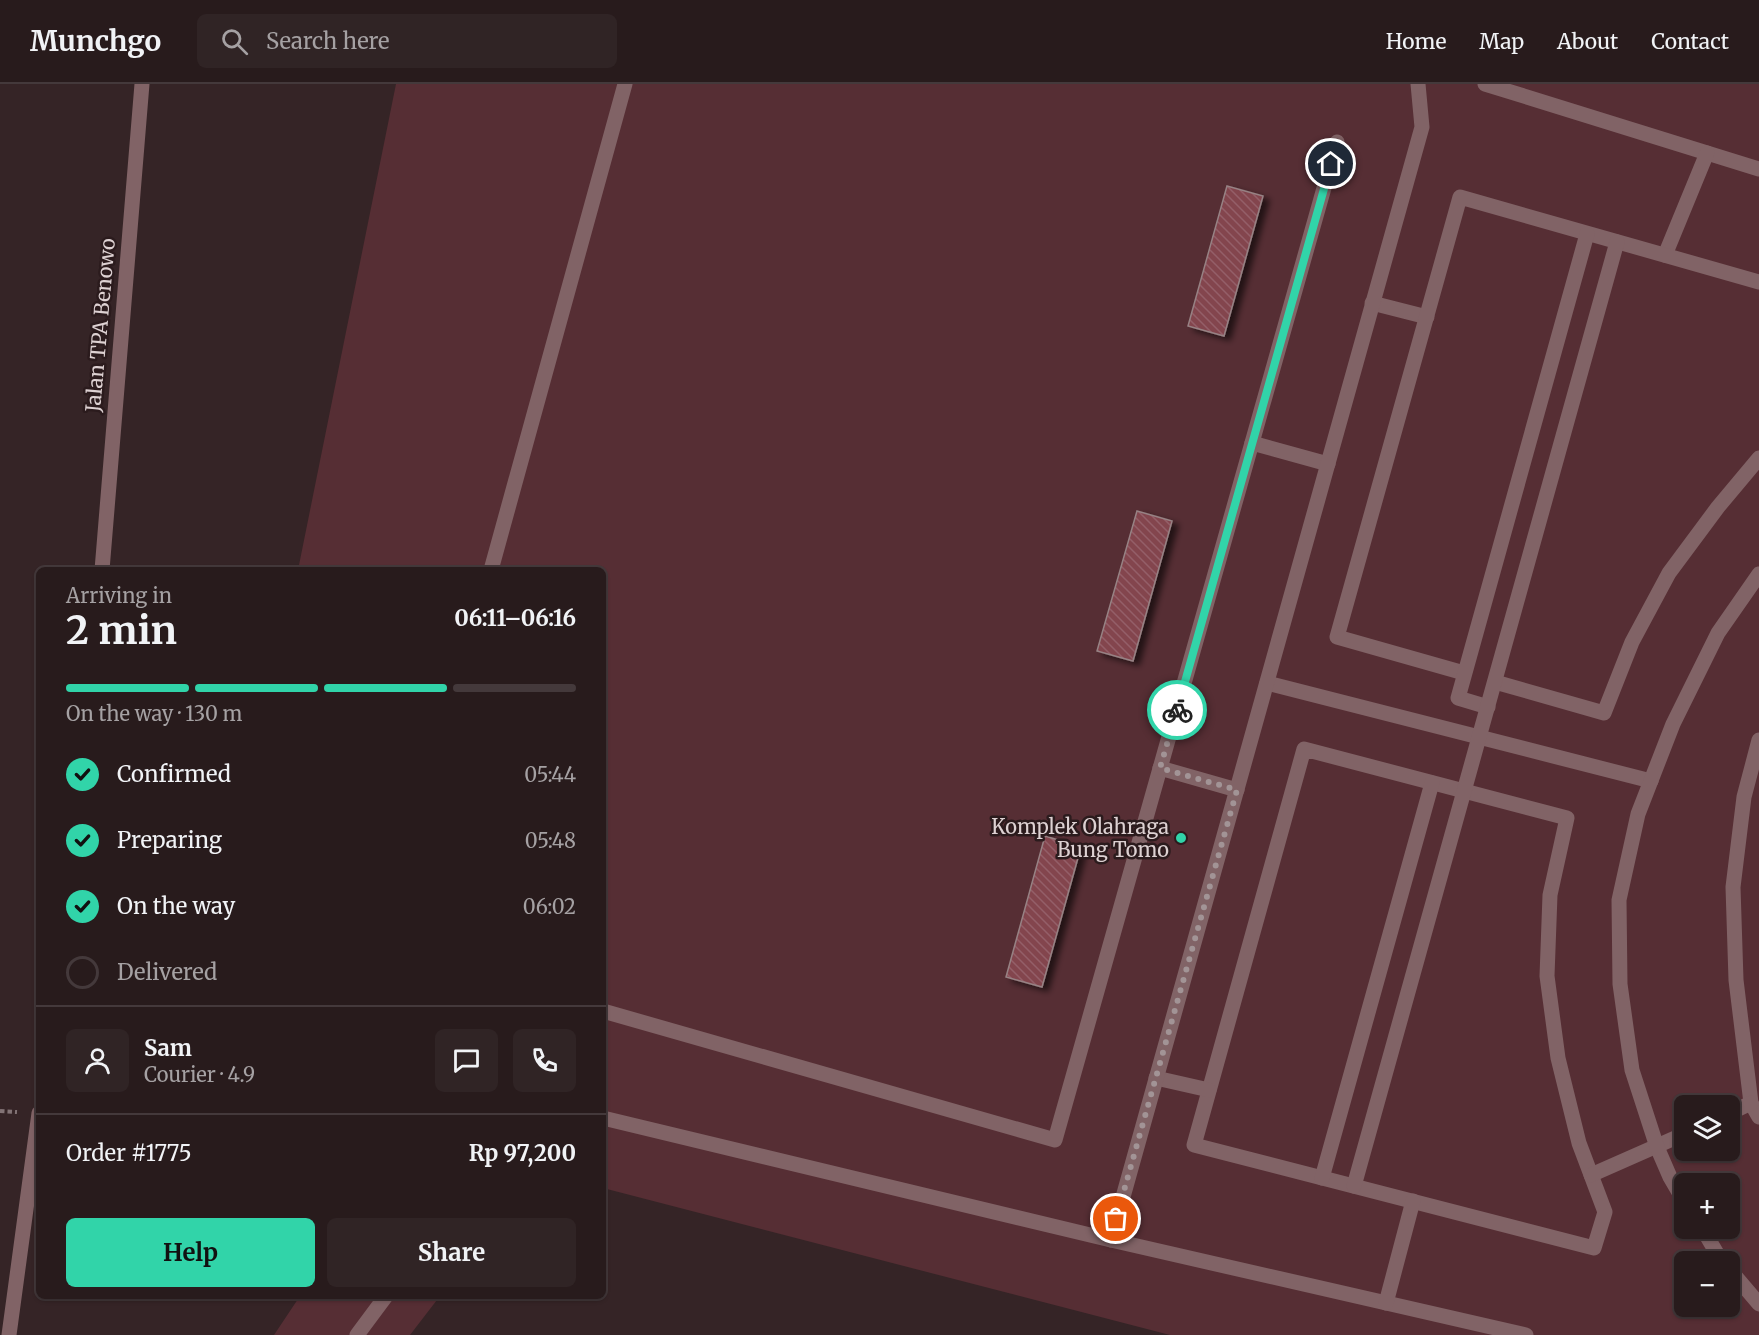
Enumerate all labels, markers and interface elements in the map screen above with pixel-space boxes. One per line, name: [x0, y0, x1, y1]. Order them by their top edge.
search box: [197, 14, 617, 68]
text: Munchgo: [30, 23, 161, 59]
icon: search: [218, 25, 251, 58]
text: Search here: [266, 27, 389, 55]
text: Home: [1386, 28, 1446, 55]
text: Map: [1479, 28, 1524, 55]
text: About: [1557, 28, 1618, 55]
text: Contact: [1651, 28, 1729, 55]
pin: [1305, 138, 1356, 189]
icon: home: [1314, 147, 1347, 180]
street label: Jalan TPA Benowo: [80, 237, 120, 414]
text: Arriving in: [66, 583, 172, 608]
text: 06:11–06:16: [454, 604, 576, 632]
text: 2 min: [66, 606, 177, 655]
courier: [1147, 680, 1207, 740]
icon: bike: [1161, 694, 1194, 727]
text: On the way · 130 m: [66, 701, 242, 726]
icon: check: [66, 758, 99, 791]
text: Confirmed: [117, 760, 231, 788]
text: 05:44: [524, 762, 576, 787]
place label: Komplek Olahraga Bung Tomo: [991, 814, 1169, 862]
icon: check: [66, 824, 99, 857]
text: Preparing: [117, 826, 222, 854]
text: 05:48: [525, 828, 576, 853]
marker: Komplek Olahraga Bung Tomo: [1174, 831, 1188, 845]
icon: check: [66, 890, 99, 923]
text: On the way: [117, 892, 235, 920]
text: 06:02: [523, 894, 576, 919]
text: Delivered: [117, 958, 217, 986]
button: person: [66, 1029, 129, 1092]
button: chat: [435, 1029, 498, 1092]
button: phone: [513, 1029, 576, 1092]
text: Sam: [144, 1034, 192, 1062]
text: Courier · 4.9: [144, 1062, 255, 1087]
map controls: [1674, 1095, 1740, 1317]
button: layers: [1674, 1095, 1740, 1161]
text: Order #1775: [66, 1139, 192, 1167]
text: Rp 97,200: [469, 1139, 576, 1167]
button: +: [1674, 1173, 1740, 1239]
pin: [1090, 1193, 1141, 1244]
icon: bag: [1099, 1202, 1132, 1235]
button: Help: [66, 1218, 315, 1287]
button: Share: [327, 1218, 576, 1287]
button: −: [1674, 1251, 1740, 1317]

